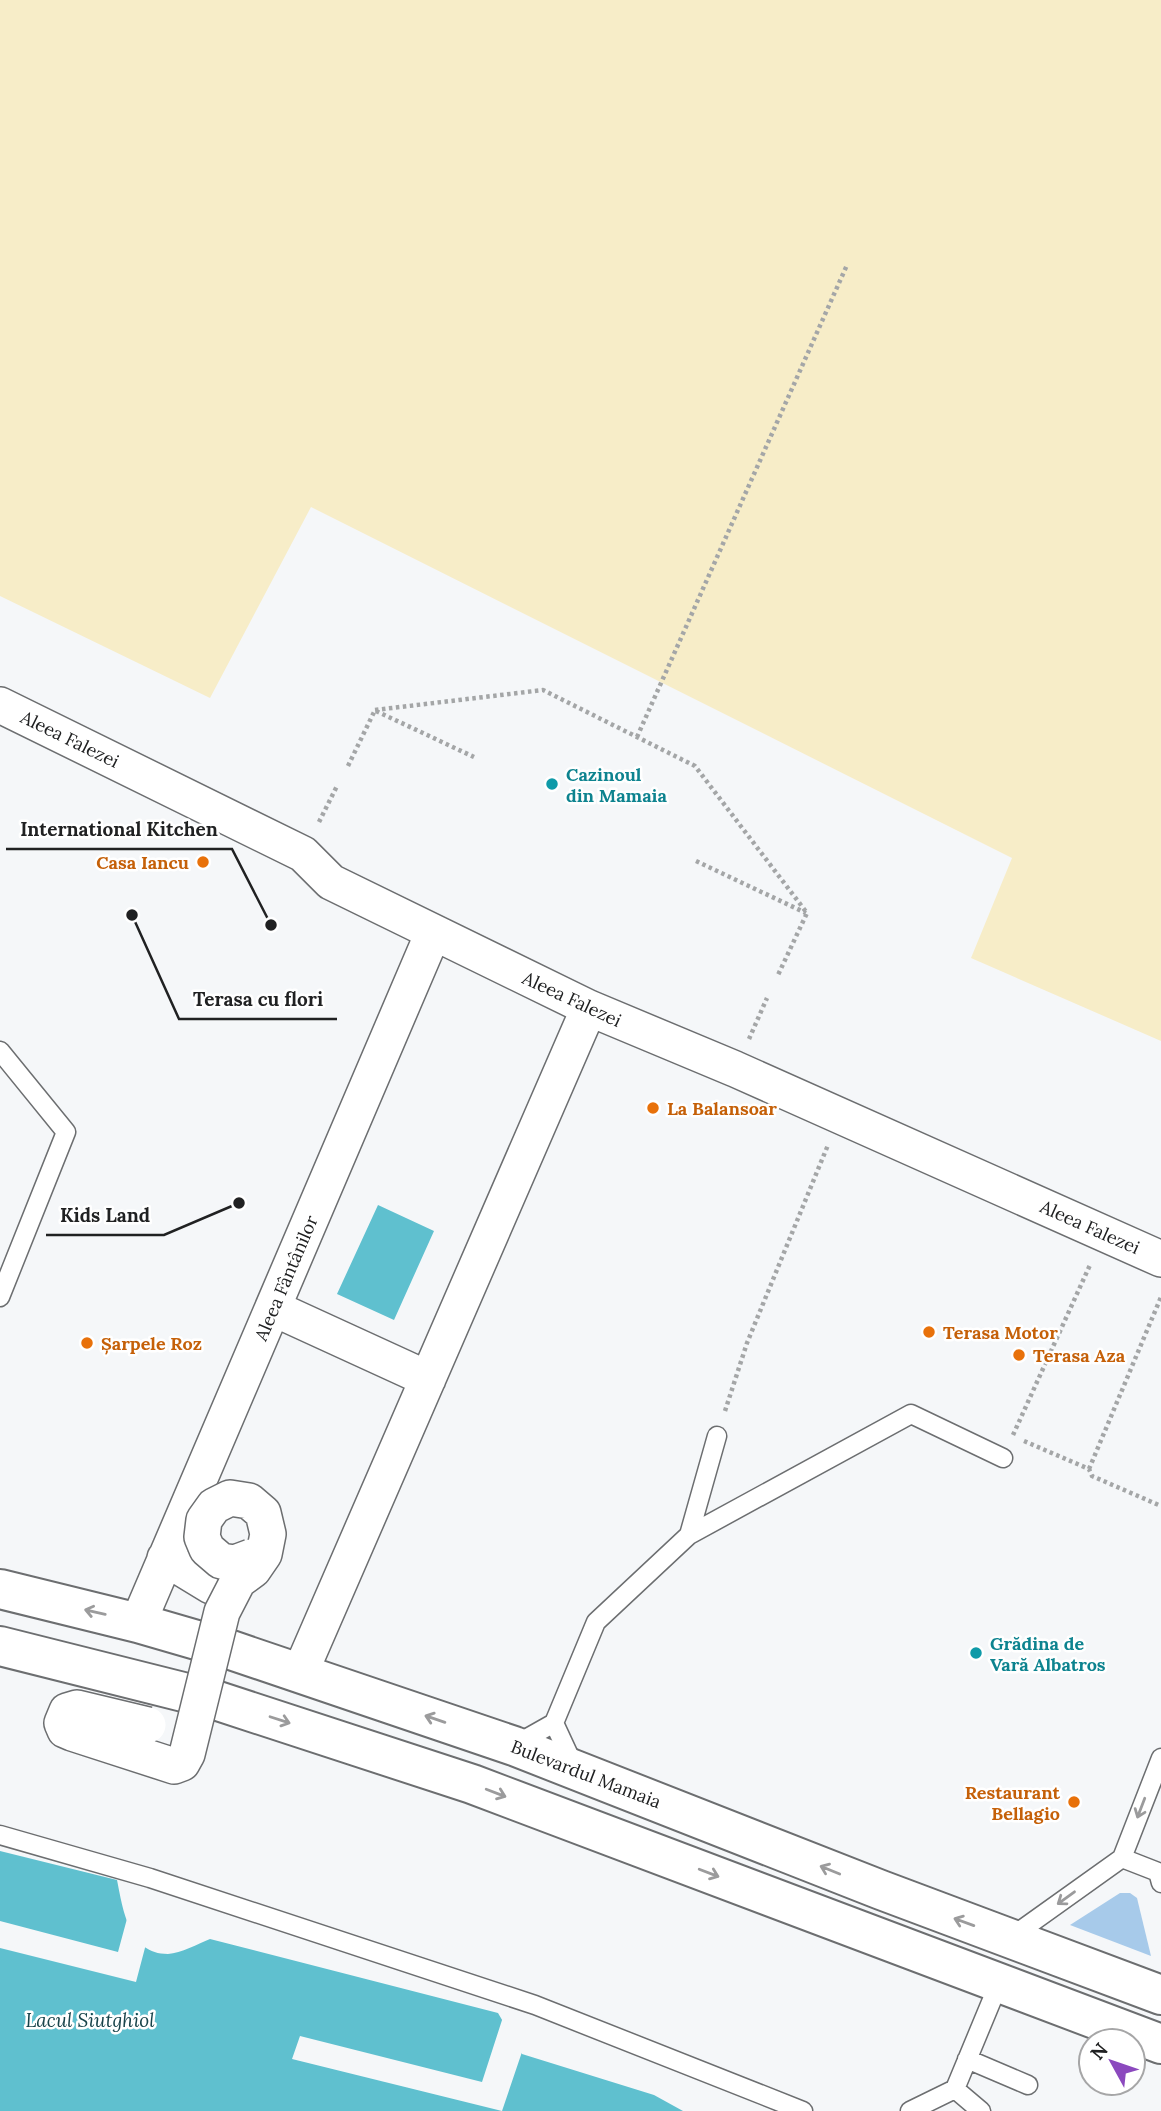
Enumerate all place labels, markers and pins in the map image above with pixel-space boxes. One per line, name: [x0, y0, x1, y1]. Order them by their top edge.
place label: Cazinoul din Mamaia: [566, 763, 667, 807]
marker: Cazinoul din Mamaia: [544, 776, 560, 792]
callout: International Kitchen: [6, 809, 232, 849]
place label: Casa Iancu: [96, 851, 189, 874]
marker: Casa Iancu: [195, 854, 211, 870]
callout: Terasa cu flori: [179, 979, 337, 1019]
place label: La Balansoar: [667, 1097, 777, 1120]
marker: La Balansoar: [645, 1100, 661, 1116]
callout: Kids Land: [46, 1195, 164, 1235]
place label: Terasa Motor: [943, 1321, 1058, 1344]
marker: Terasa Motor: [921, 1324, 937, 1340]
place label: Șarpele Roz: [101, 1332, 202, 1355]
marker: Șarpele Roz: [79, 1335, 95, 1351]
place label: Terasa Aza: [1033, 1344, 1126, 1367]
marker: Terasa Aza: [1011, 1347, 1027, 1363]
place label: Grădina de Vară Albatros: [990, 1632, 1106, 1676]
marker: Grădina de Vară Albatros: [968, 1645, 984, 1661]
place label: Restaurant Bellagio: [965, 1781, 1061, 1825]
marker: Restaurant Bellagio: [1066, 1794, 1082, 1810]

